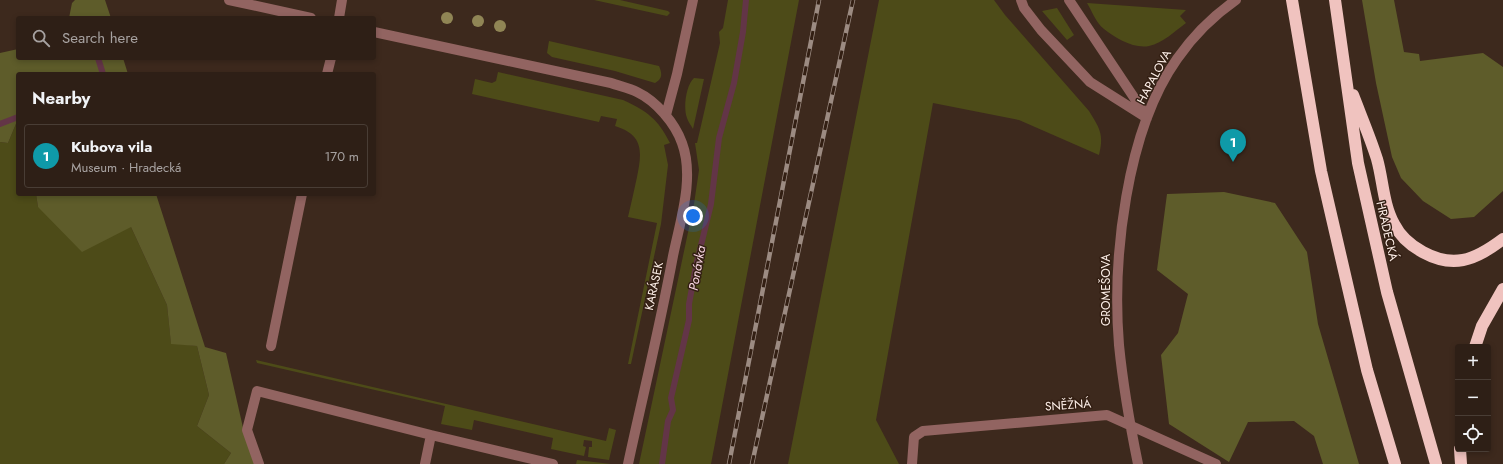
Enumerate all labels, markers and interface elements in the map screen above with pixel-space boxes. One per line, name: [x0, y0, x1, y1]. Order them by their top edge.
search box: [16, 16, 376, 60]
icon: search: [30, 27, 52, 49]
text: Search here: [62, 27, 138, 49]
street label: HAPALOVA: [1132, 47, 1176, 107]
text: Nearby: [32, 86, 90, 110]
pin: 1: [1220, 129, 1246, 162]
text: Kubova vila: [71, 136, 152, 158]
text: 1: [43, 147, 49, 166]
text: 170 m: [324, 147, 359, 166]
text: Museum · Hradecká: [71, 158, 181, 177]
street label: HRADECKÁ: [1371, 199, 1403, 263]
your location: [683, 206, 703, 226]
water label: Ponávka: [684, 244, 710, 292]
street label: GROMEŠOVA: [1097, 254, 1115, 326]
street label: KARÁSEK: [640, 260, 668, 312]
map controls: [1455, 344, 1491, 452]
button: +: [1455, 344, 1491, 380]
button: −: [1455, 380, 1491, 416]
street label: SNĚŽNÁ: [1044, 394, 1092, 416]
button: locate: [1455, 416, 1491, 452]

